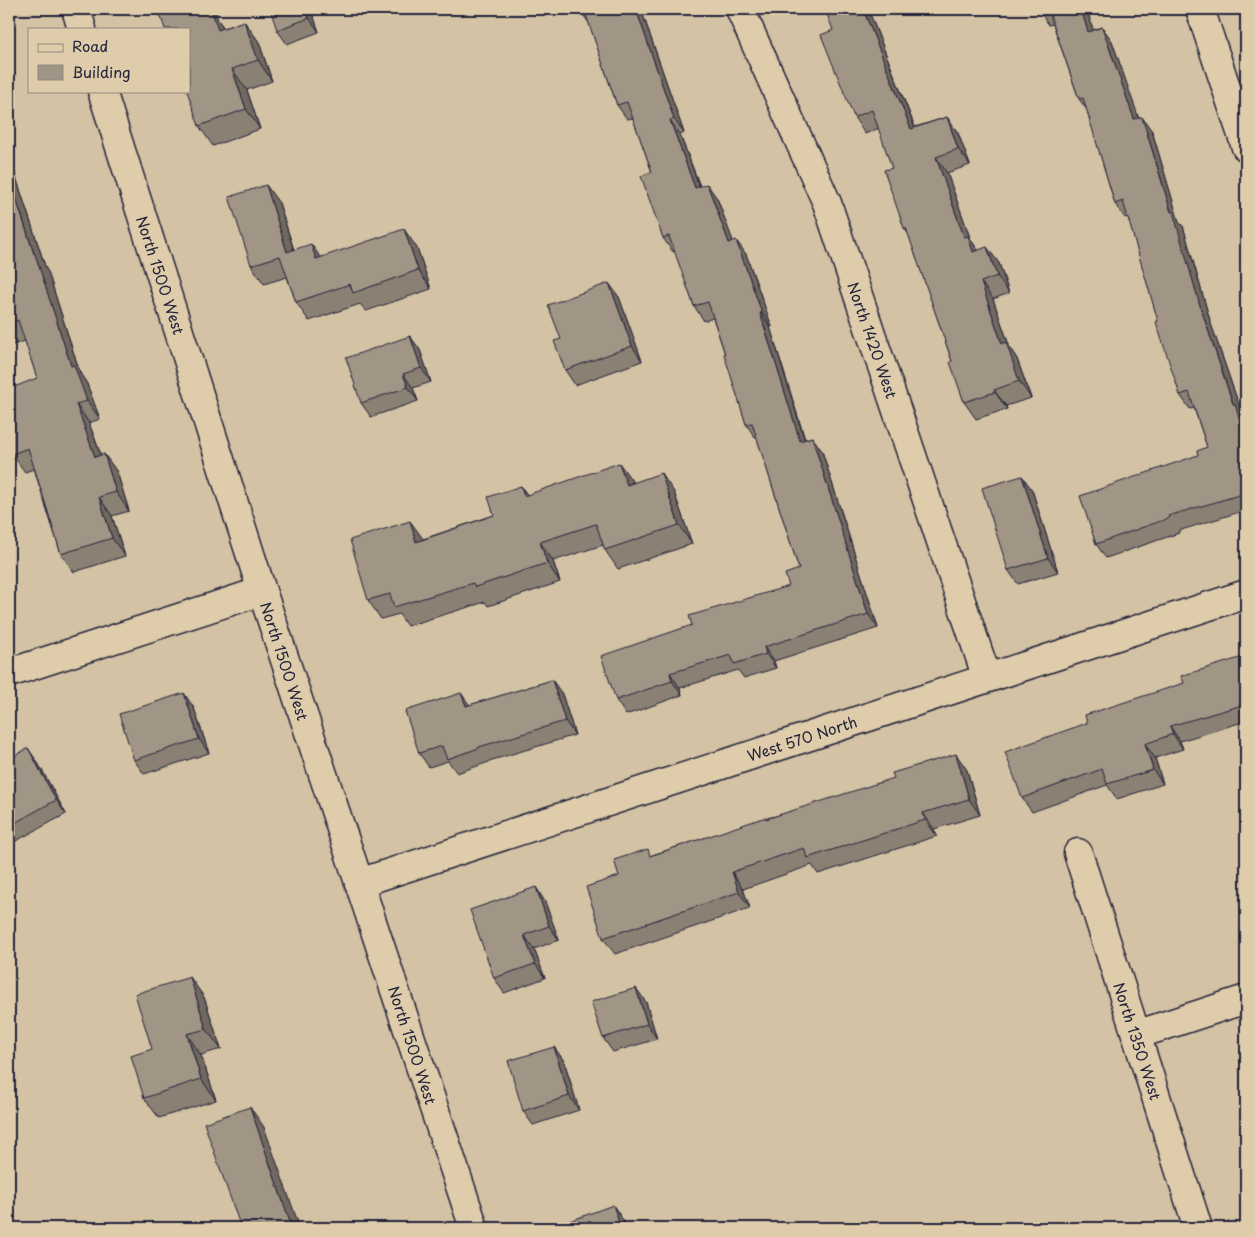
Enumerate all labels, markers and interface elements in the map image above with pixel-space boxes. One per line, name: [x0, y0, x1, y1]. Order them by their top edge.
legend: [28, 28, 190, 92]
text: Road: [72, 34, 108, 57]
text: Building: [72, 60, 131, 83]
street label: North 1500 West: [131, 213, 191, 337]
street label: North 1420 West: [842, 279, 904, 401]
street label: North 1500 West: [255, 599, 315, 723]
street label: West 570 North: [744, 709, 860, 767]
street label: North 1350 West: [1108, 979, 1168, 1103]
street label: North 1500 West: [383, 983, 443, 1107]

